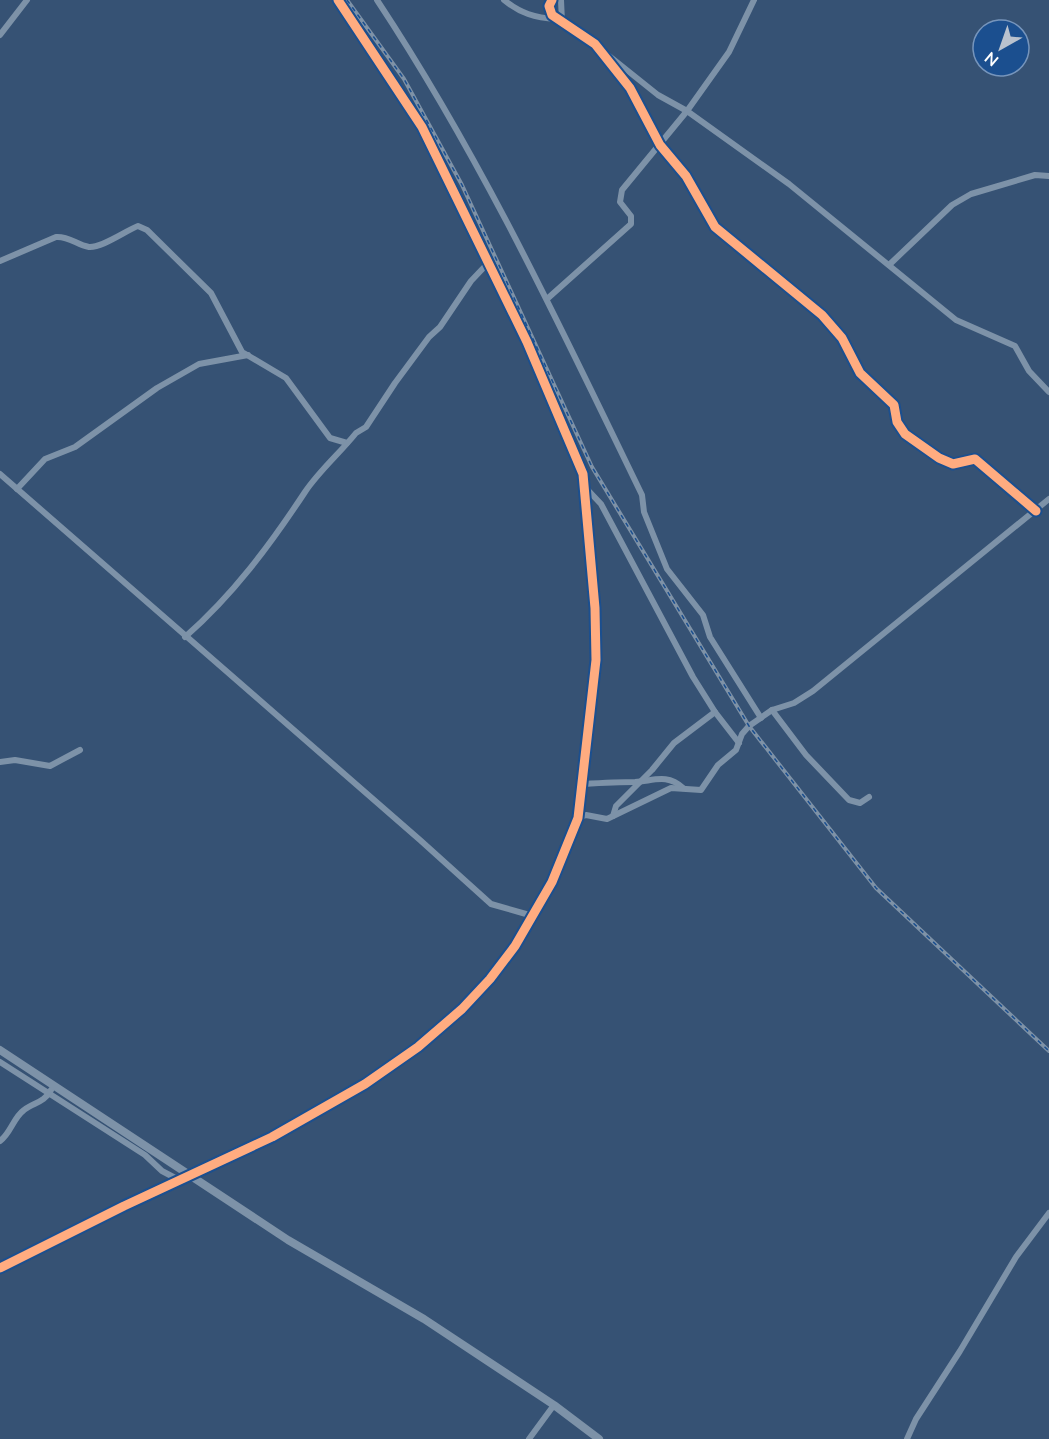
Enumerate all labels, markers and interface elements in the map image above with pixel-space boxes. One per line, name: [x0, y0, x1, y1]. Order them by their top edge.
north arrow: [971, 18, 1031, 78]
text: N: [980, 48, 1002, 71]

